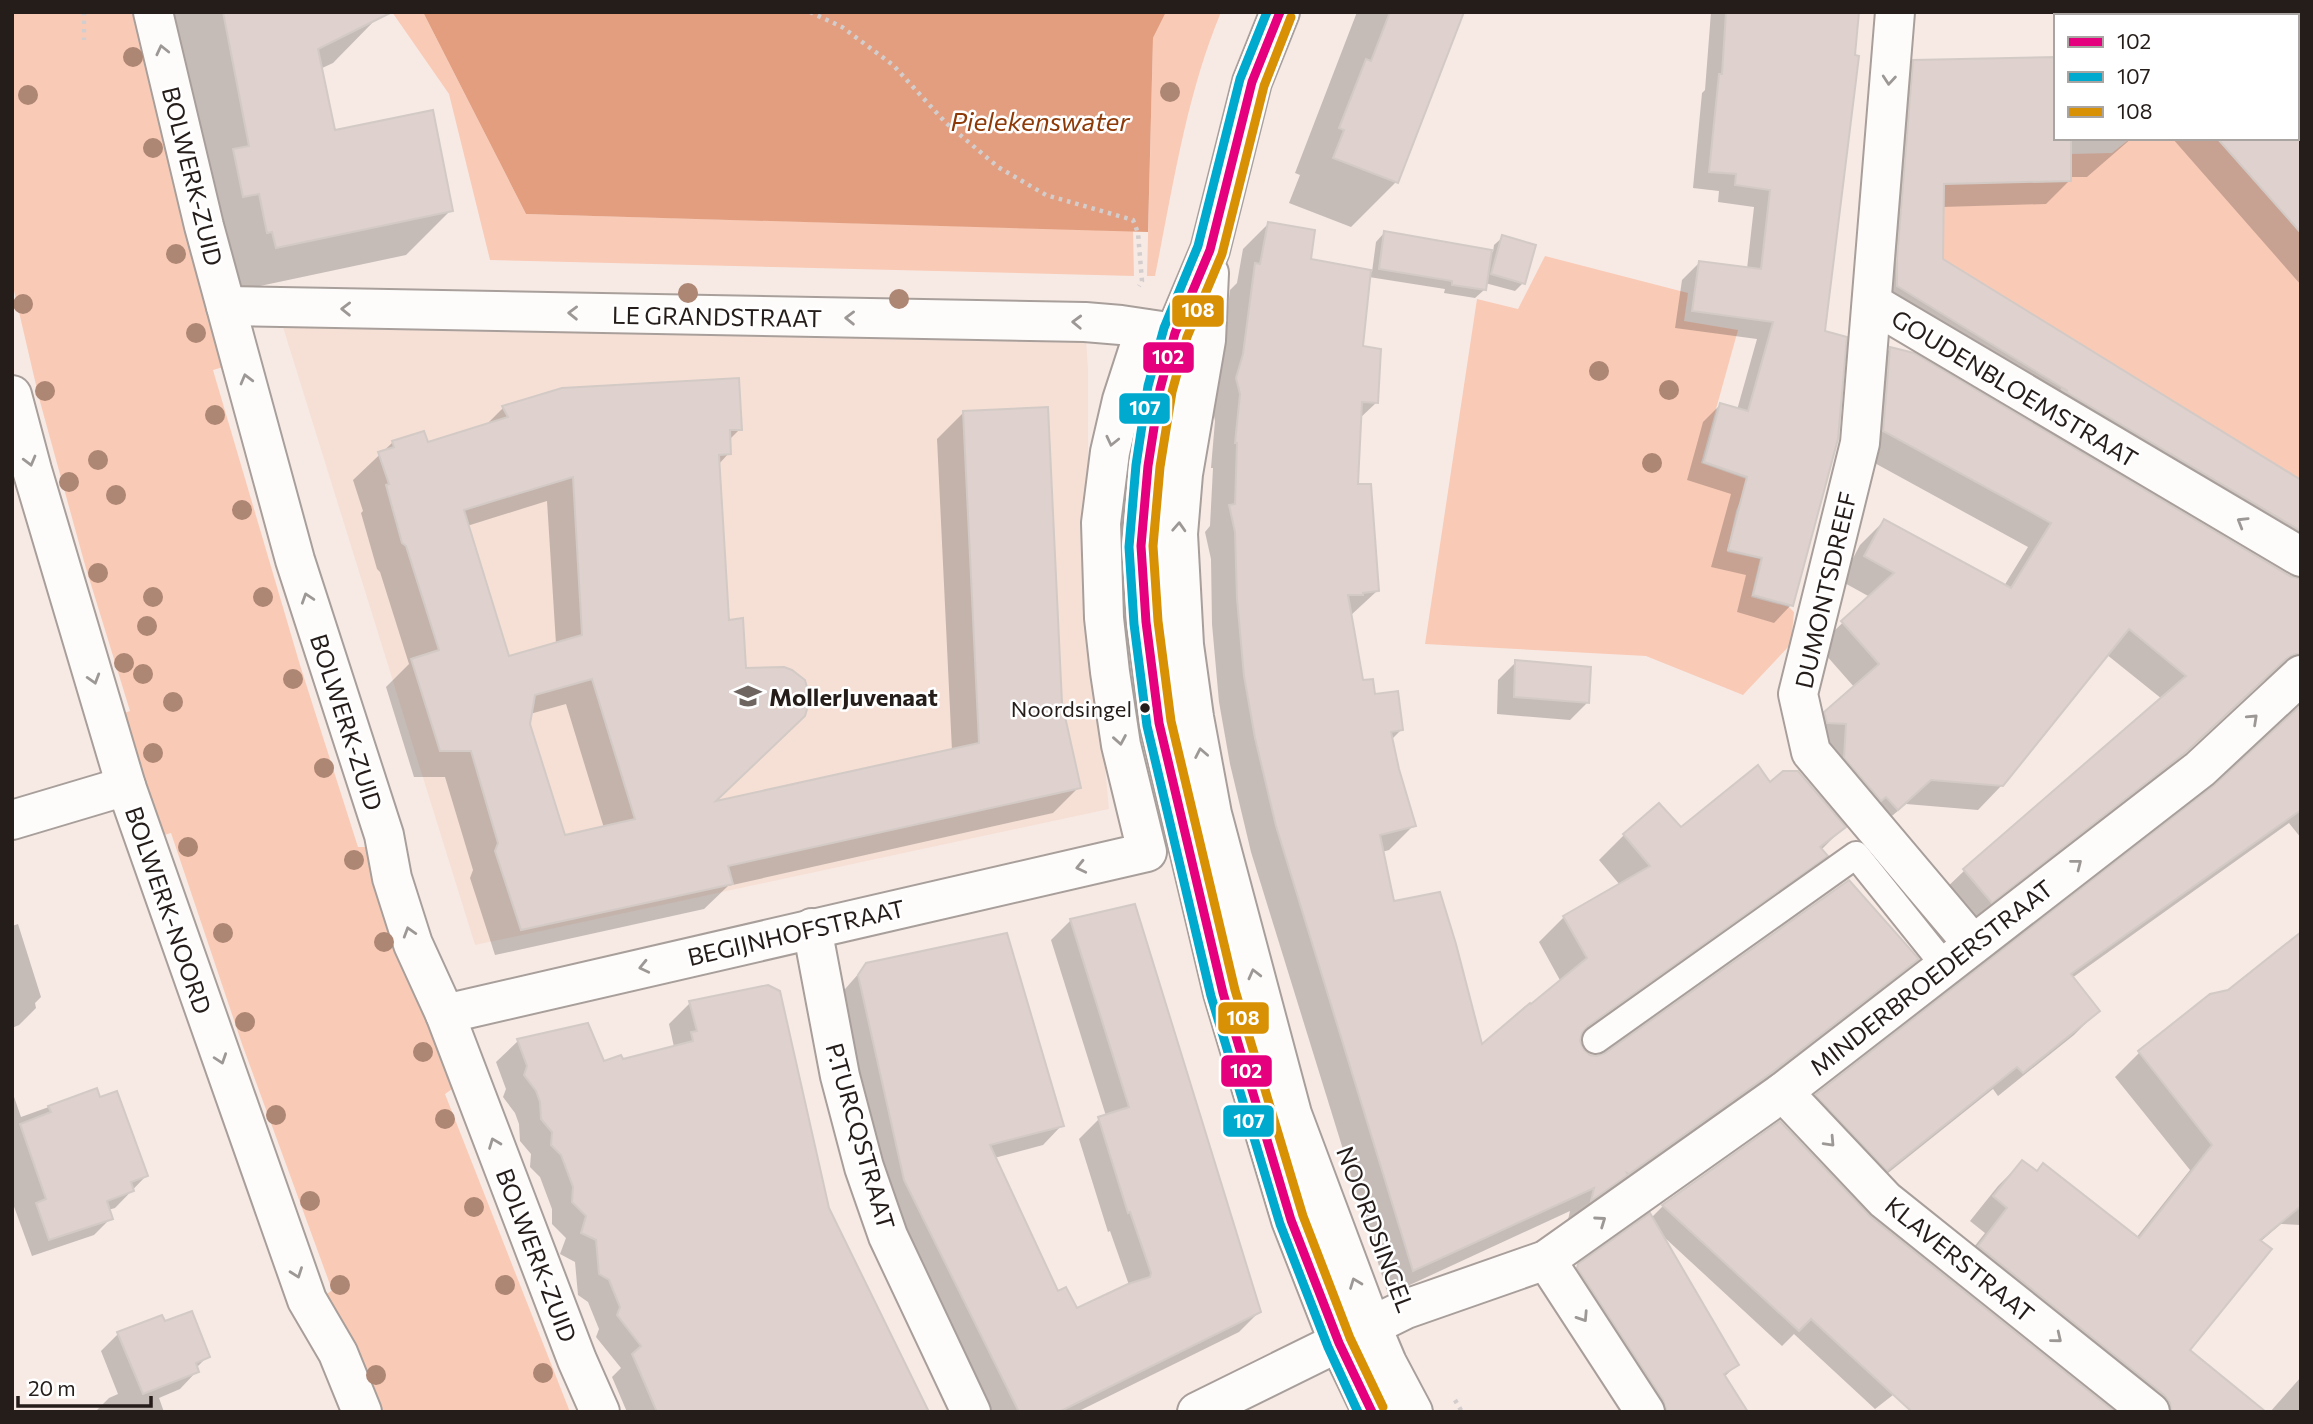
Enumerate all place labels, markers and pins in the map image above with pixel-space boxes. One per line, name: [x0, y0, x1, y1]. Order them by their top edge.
school or university icon: MollerJuvenaat: [733, 681, 763, 711]
place label: MollerJuvenaat: [769, 682, 938, 711]
place label: Noordsingel: [1011, 695, 1132, 722]
marker: Noordsingel: [1138, 701, 1152, 715]

